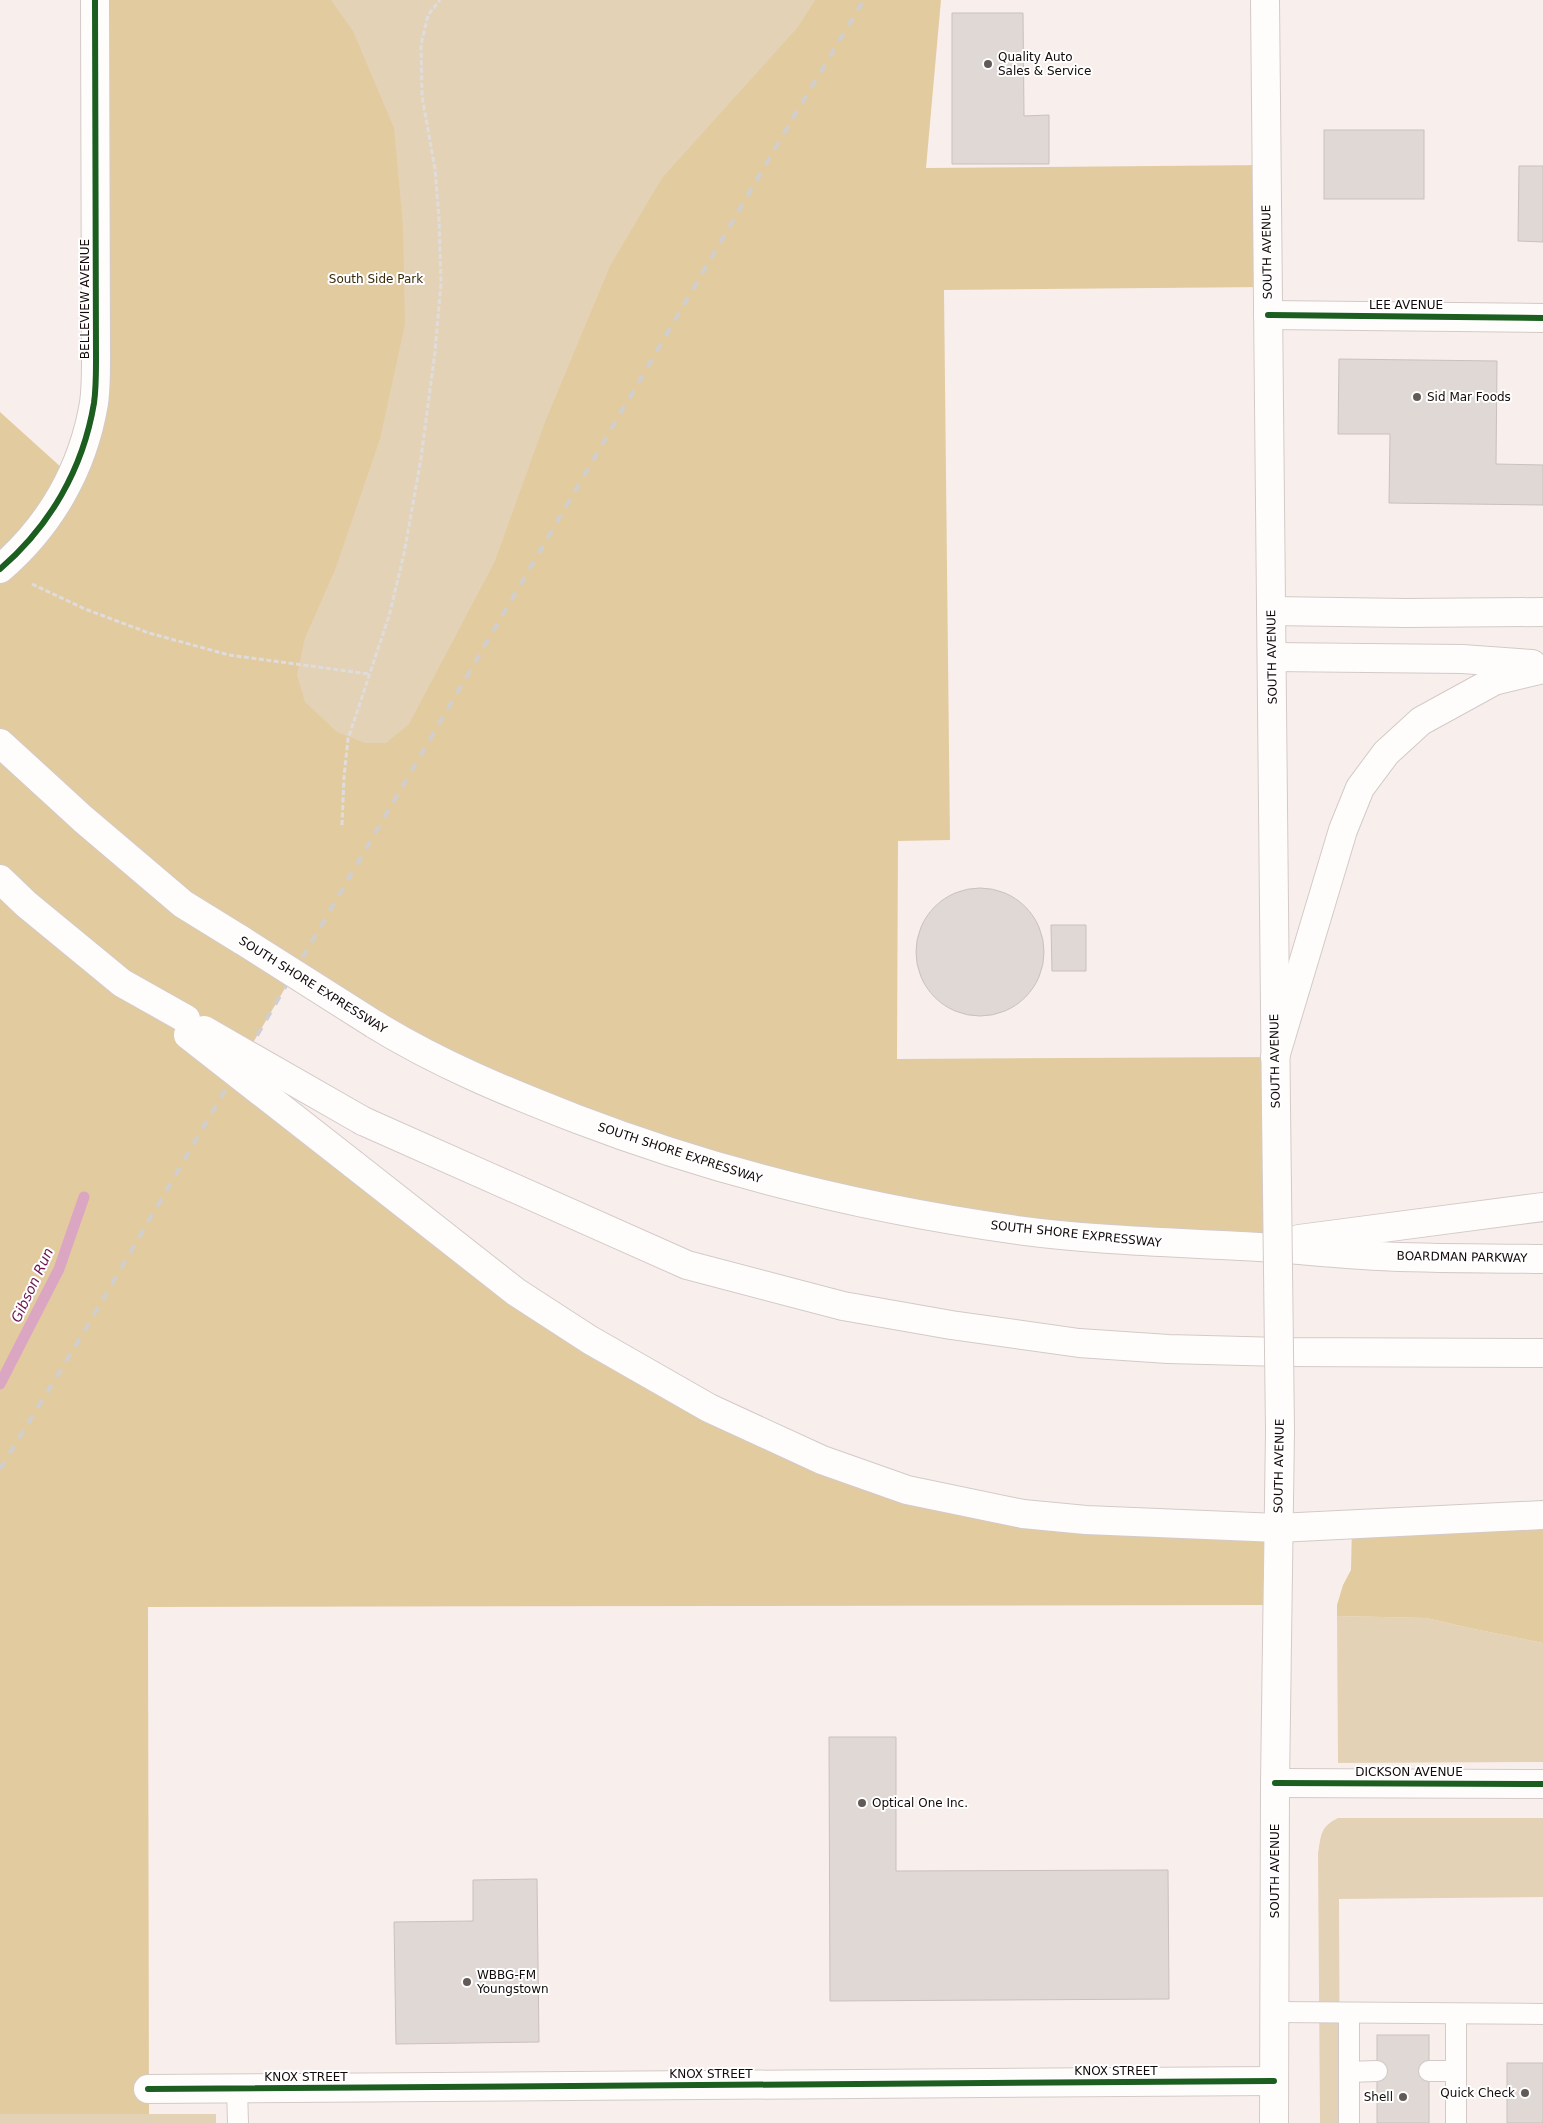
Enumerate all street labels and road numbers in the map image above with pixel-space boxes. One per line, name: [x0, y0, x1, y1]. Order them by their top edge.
street label: SOUTH AVENUE: [1259, 205, 1275, 299]
street label: BELLEVIEW AVENUE: [78, 239, 92, 359]
street label: LEE AVENUE: [1369, 298, 1443, 312]
street label: SOUTH AVENUE: [1264, 610, 1280, 704]
street label: SOUTH SHORE EXPRESSWAY: [236, 934, 390, 1037]
street label: SOUTH AVENUE: [1267, 1014, 1283, 1108]
street label: SOUTH SHORE EXPRESSWAY: [596, 1120, 765, 1186]
street label: SOUTH SHORE EXPRESSWAY: [990, 1218, 1163, 1250]
street label: BOARDMAN PARKWAY: [1397, 1249, 1528, 1265]
street label: SOUTH AVENUE: [1271, 1419, 1287, 1513]
street label: DICKSON AVENUE: [1355, 1765, 1463, 1779]
street label: SOUTH AVENUE: [1268, 1824, 1282, 1918]
street label: KNOX STREET: [1074, 2064, 1158, 2078]
street label: KNOX STREET: [669, 2067, 753, 2081]
street label: KNOX STREET: [264, 2070, 348, 2084]

